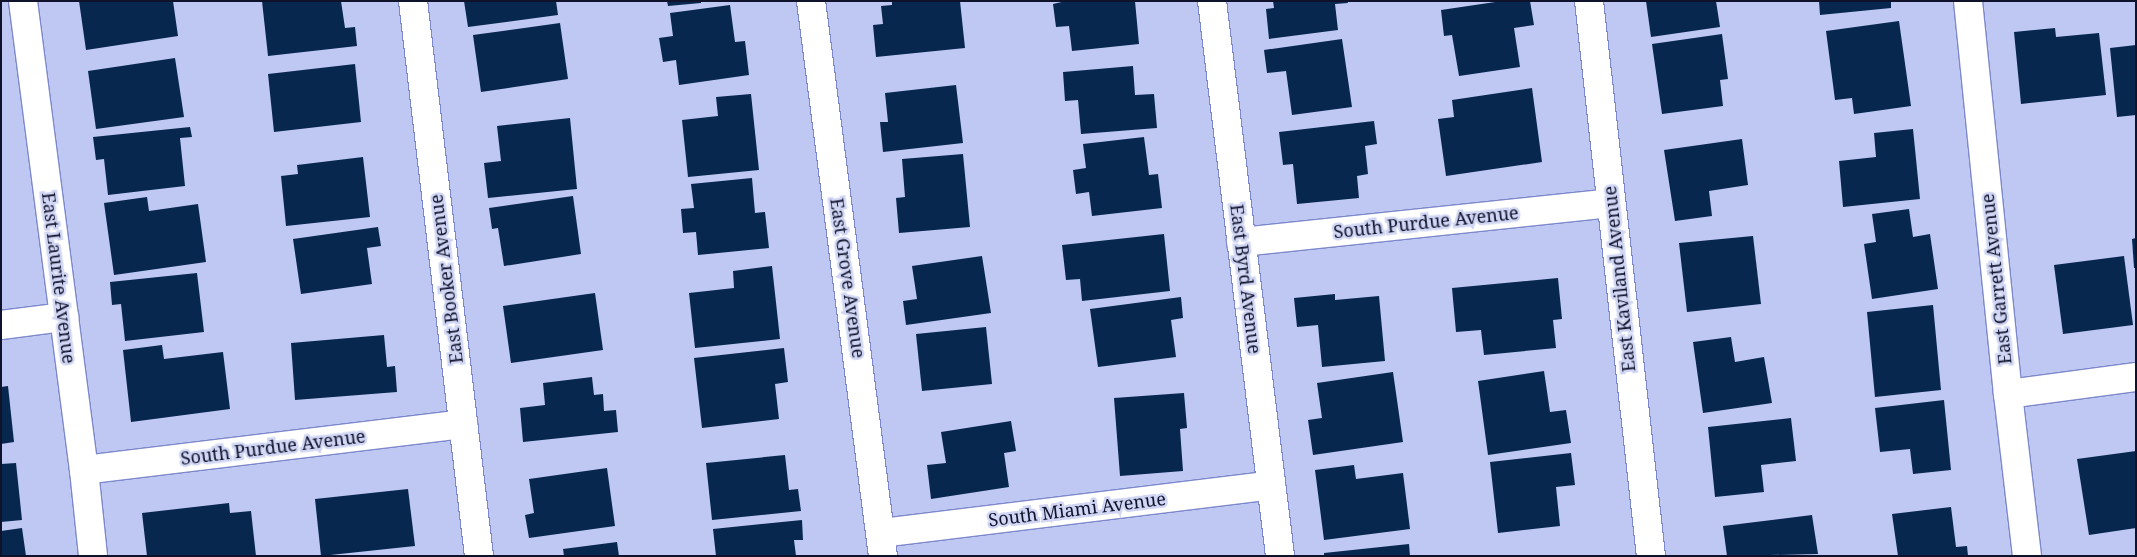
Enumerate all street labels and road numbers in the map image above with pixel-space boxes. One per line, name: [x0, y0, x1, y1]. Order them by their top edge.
street label: East Kaviland Avenue: [1598, 185, 1640, 373]
street label: East Laurite Avenue: [38, 191, 80, 365]
street label: East Garrett Avenue: [1976, 192, 2016, 366]
street label: East Booker Avenue: [425, 193, 467, 365]
street label: East Grove Avenue: [826, 197, 870, 359]
street label: South Purdue Avenue: [1332, 202, 1520, 242]
street label: East Byrd Avenue: [1226, 203, 1266, 355]
street label: South Purdue Avenue: [179, 425, 367, 469]
street label: South Miami Avenue: [987, 487, 1167, 531]

